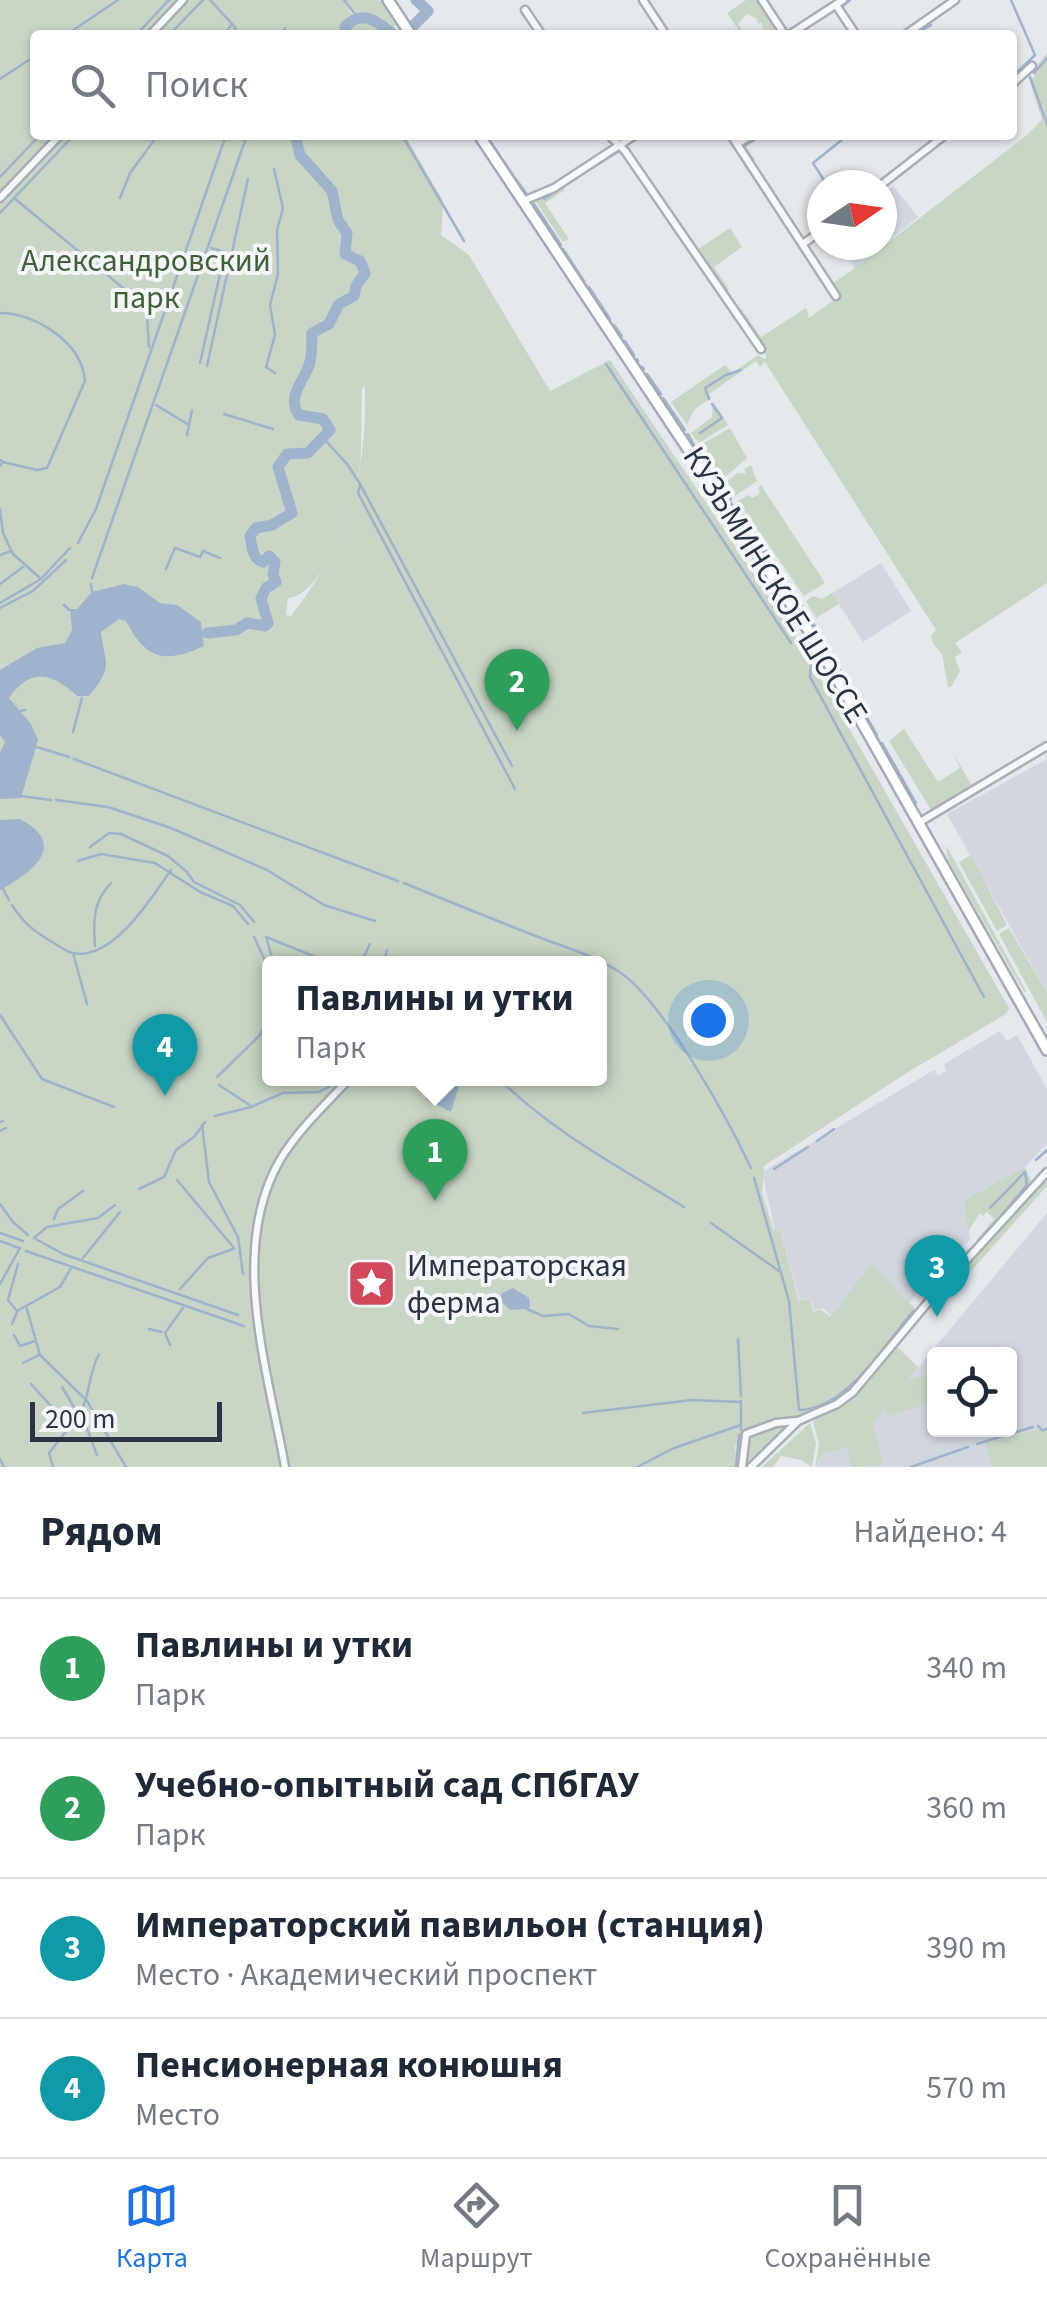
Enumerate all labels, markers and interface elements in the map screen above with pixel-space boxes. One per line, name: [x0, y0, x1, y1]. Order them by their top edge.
search box: [30, 30, 1017, 140]
icon: search: [65, 58, 120, 113]
text: Поиск: [145, 58, 248, 112]
north arrow: [807, 170, 897, 260]
park label: Александровский парк: [21, 238, 271, 321]
street label: КУЗЬМИНСКОЕ ШОССЕ: [671, 438, 879, 732]
pin: 2: [484, 648, 550, 731]
popup: [262, 956, 607, 1086]
text: Павлины и утки: [295, 971, 574, 1025]
your location: [683, 995, 734, 1046]
pin: 4: [132, 1014, 198, 1096]
text: Парк: [295, 1025, 366, 1071]
pin: 1: [402, 1118, 468, 1201]
pin: 3: [904, 1234, 970, 1317]
place label: Императорская ферма: [407, 1243, 627, 1326]
place icon: Императорская ферма: [346, 1258, 398, 1310]
map controls: [927, 1347, 1017, 1437]
button: locate: [927, 1347, 1017, 1437]
scale bar: [30, 1397, 222, 1442]
text: 200 m: [45, 1399, 116, 1439]
text: Рядом: [40, 1502, 163, 1562]
text: Найдено: 4: [853, 1509, 1007, 1555]
text: Павлины и утки: [135, 1618, 413, 1672]
text: 1: [64, 1645, 81, 1691]
text: 340 m: [926, 1645, 1007, 1691]
text: Парк: [135, 1672, 205, 1718]
text: Учебно-опытный сад СПбГАУ: [135, 1758, 639, 1812]
text: 2: [64, 1785, 81, 1831]
text: 360 m: [926, 1785, 1007, 1831]
text: Парк: [135, 1812, 205, 1858]
text: Императорский павильон (станция): [135, 1898, 765, 1952]
text: 3: [64, 1925, 81, 1971]
text: 390 m: [926, 1925, 1007, 1971]
text: Место · Академический проспект: [135, 1952, 597, 1998]
text: Пенсионерная конюшня: [135, 2038, 563, 2092]
text: 4: [64, 2065, 81, 2111]
text: 570 m: [926, 2065, 1007, 2111]
text: Место: [135, 2092, 220, 2138]
tab: Карта: [116, 2178, 188, 2278]
tab: Маршрут: [420, 2178, 532, 2278]
tab: Сохранённые: [765, 2178, 931, 2278]

